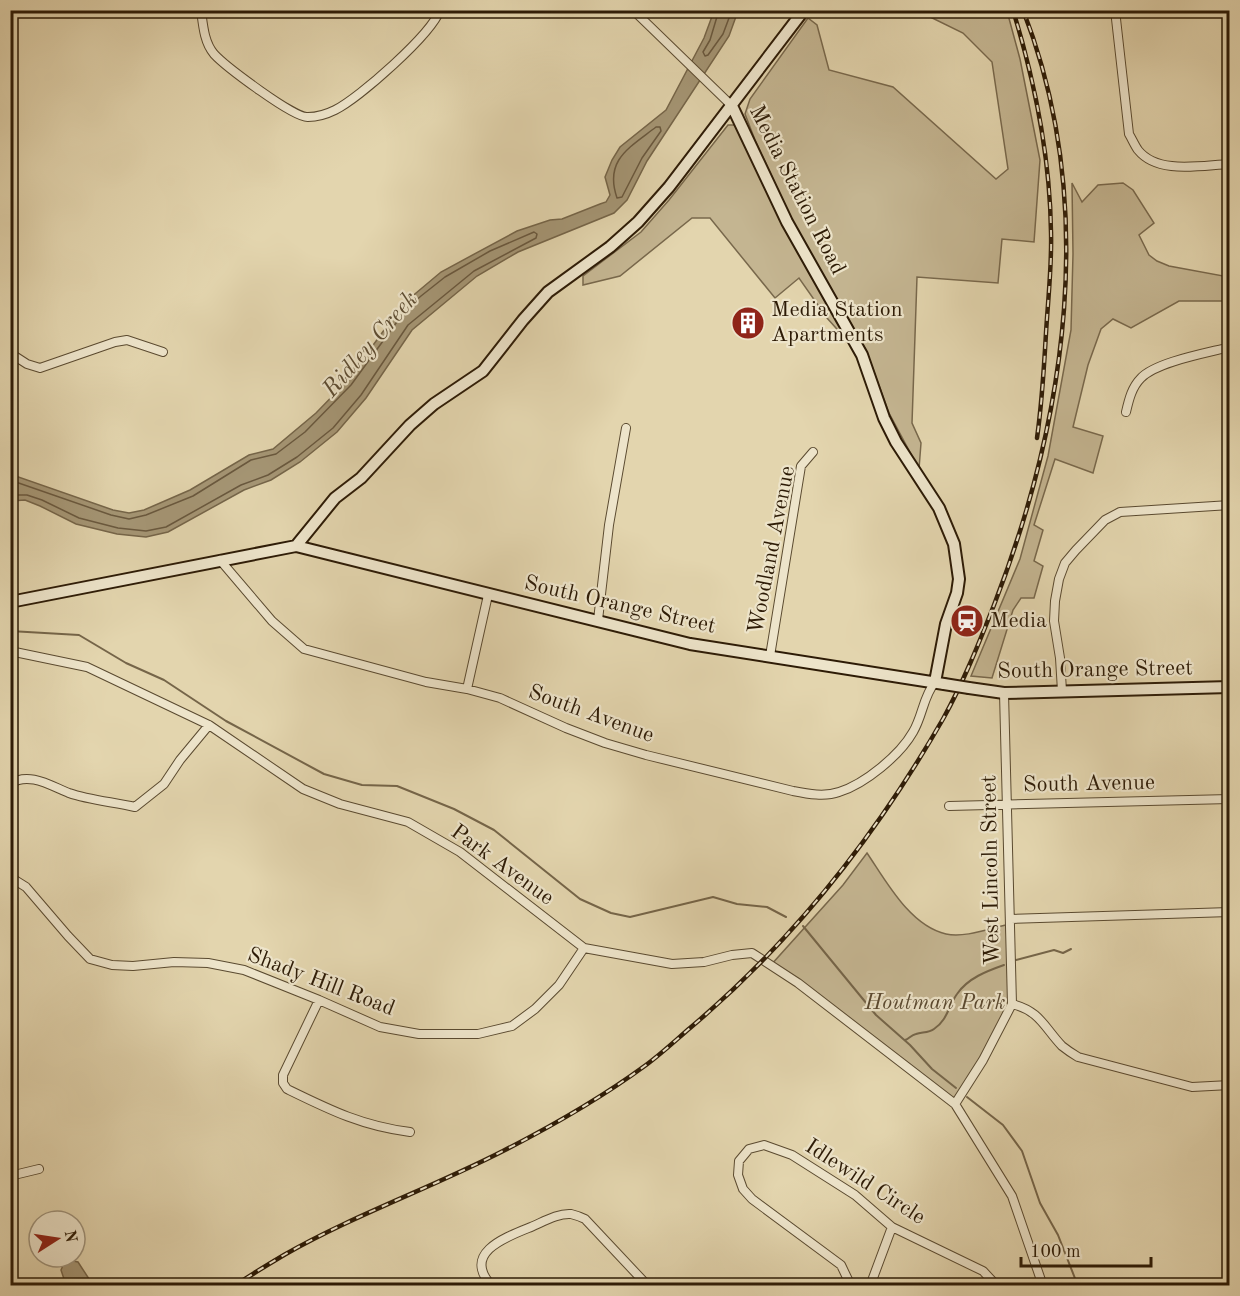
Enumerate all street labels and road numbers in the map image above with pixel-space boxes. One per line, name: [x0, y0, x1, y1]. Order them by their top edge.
street label: Media Station Road: [745, 102, 849, 278]
street label: Woodland Avenue: [745, 464, 799, 636]
street label: South Orange Street: [522, 572, 718, 638]
street label: South Orange Street: [997, 657, 1193, 683]
street label: South Avenue: [525, 681, 657, 747]
street label: South Avenue: [1023, 772, 1155, 796]
street label: West Lincoln Street: [978, 775, 1004, 965]
street label: Park Avenue: [446, 820, 558, 910]
street label: Shady Hill Road: [244, 944, 398, 1020]
street label: Idlewild Circle: [801, 1135, 929, 1229]

